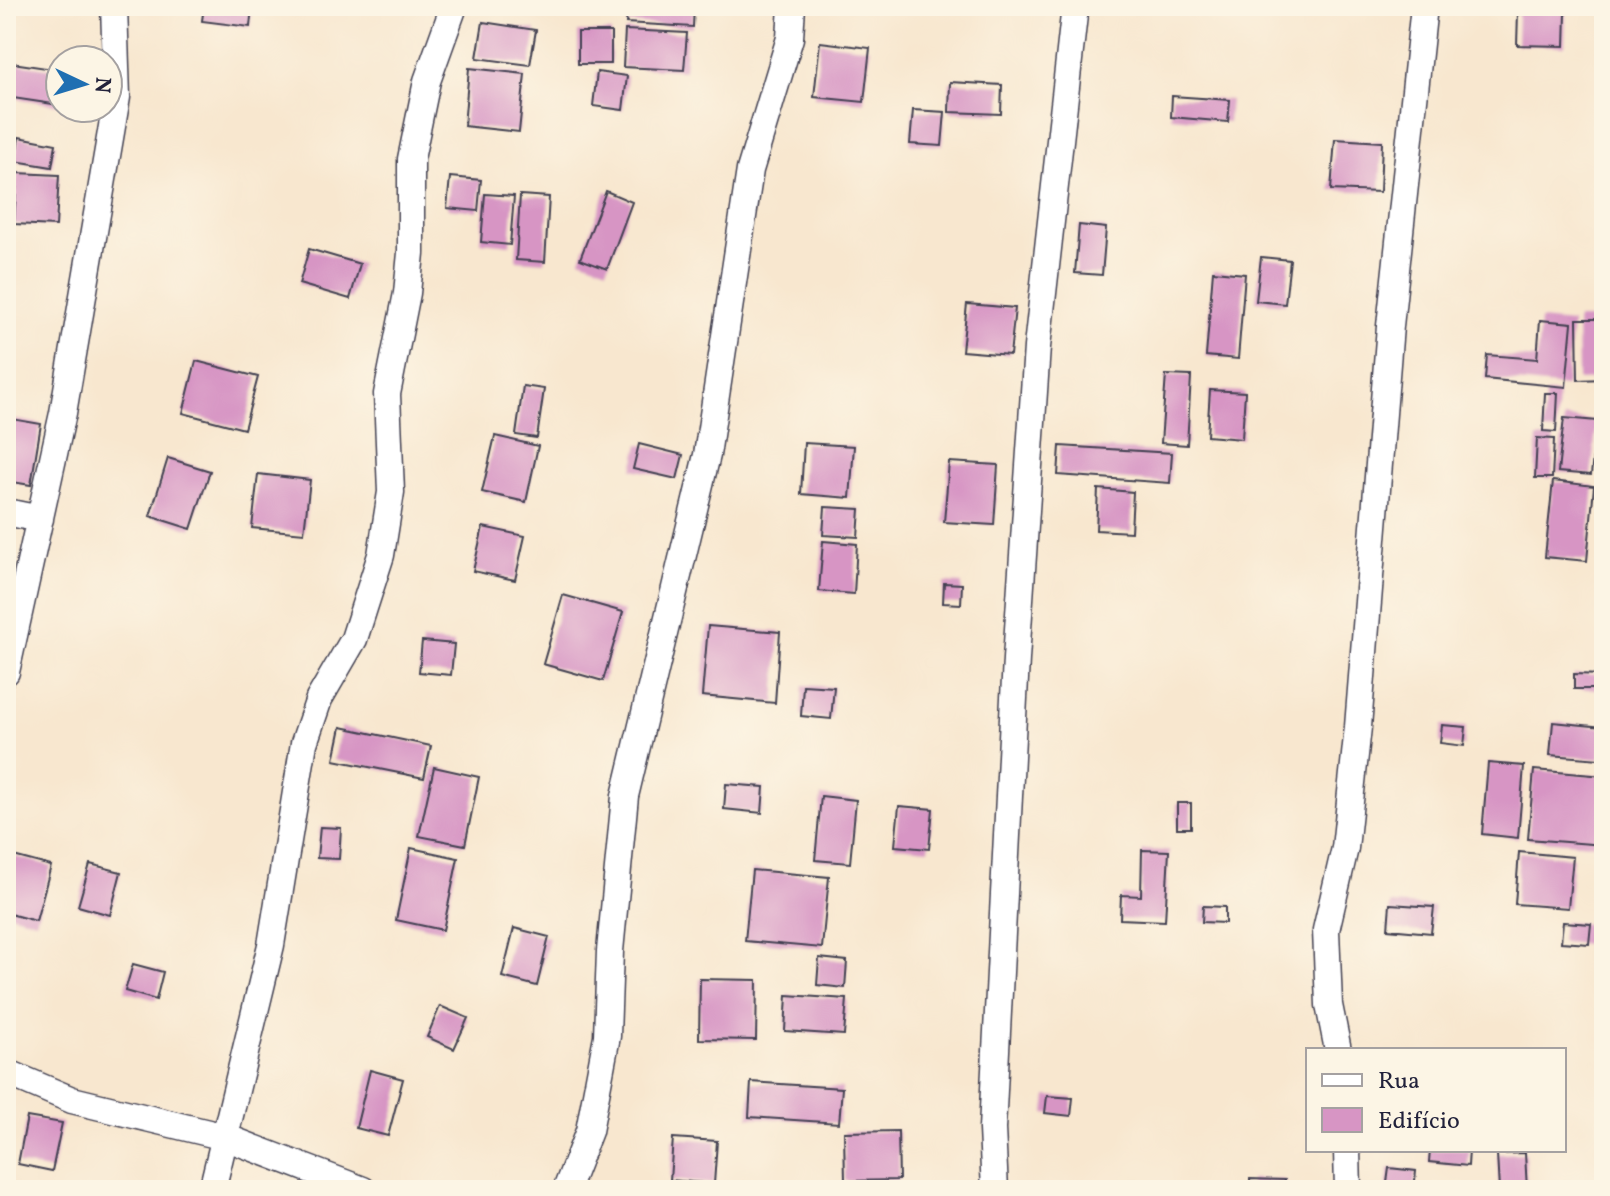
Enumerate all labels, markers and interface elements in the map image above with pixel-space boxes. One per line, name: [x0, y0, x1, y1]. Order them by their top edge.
north arrow: [44, 44, 124, 124]
text: N: [85, 76, 117, 94]
legend: [1306, 1048, 1566, 1152]
text: Rua: [1378, 1065, 1420, 1099]
text: Edifício: [1378, 1105, 1460, 1139]

